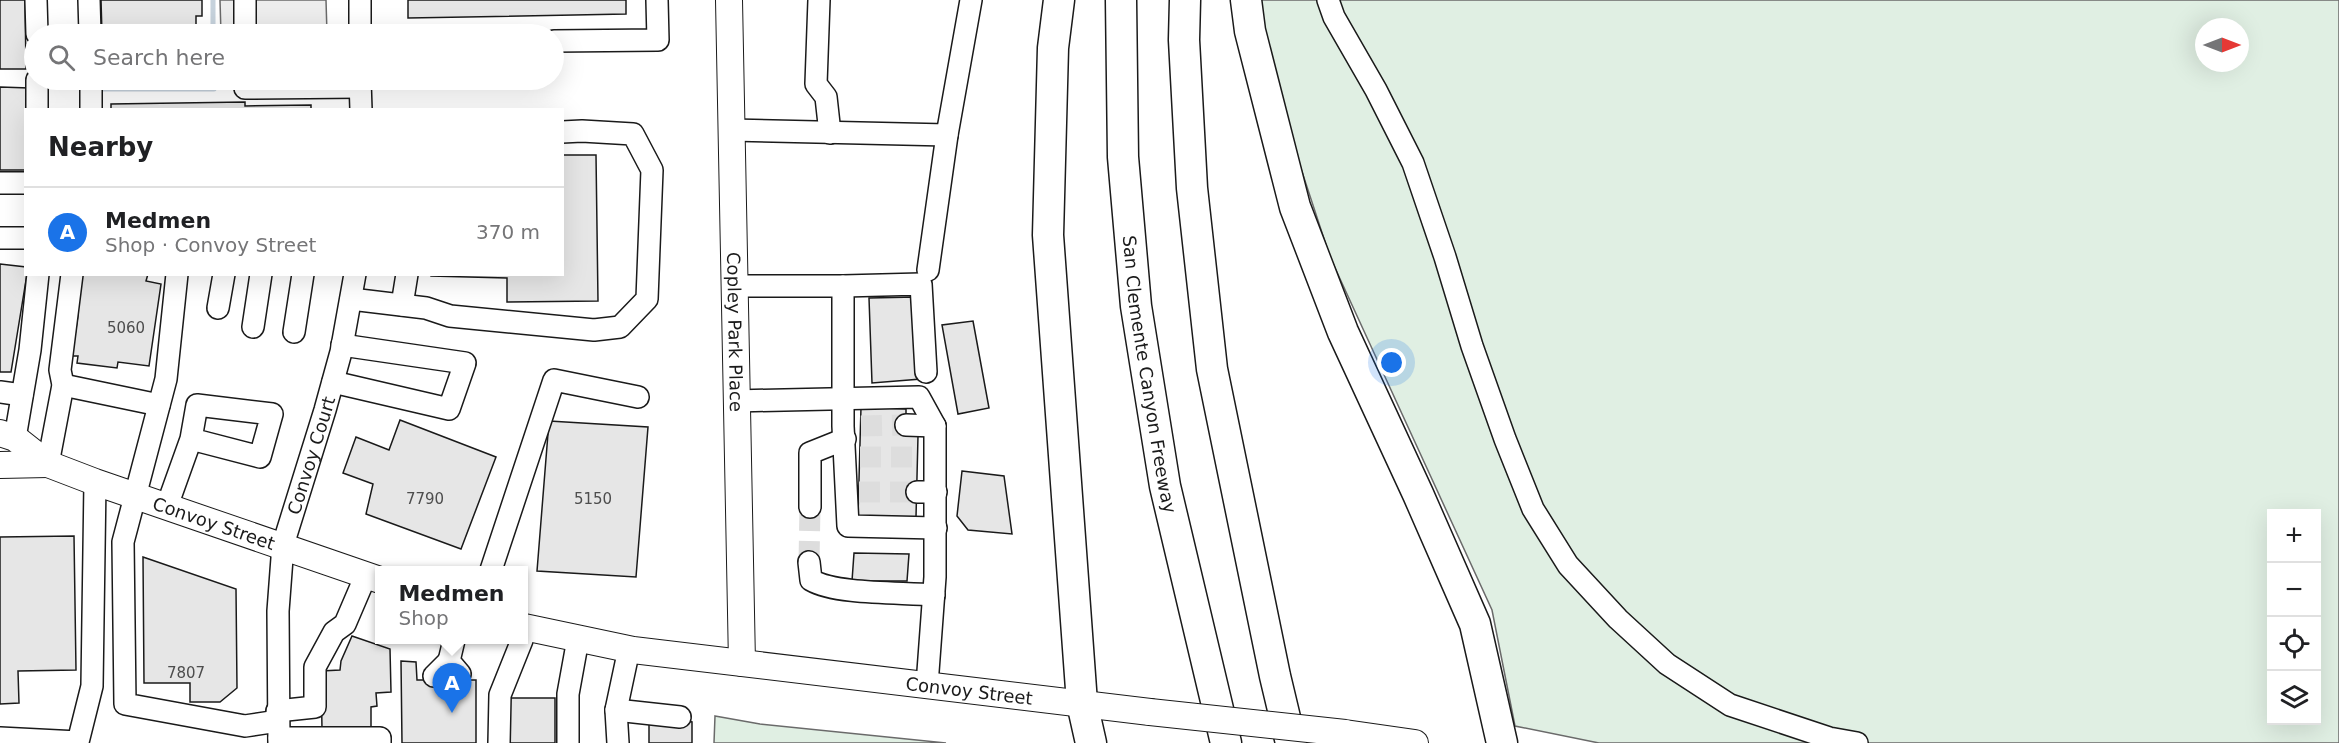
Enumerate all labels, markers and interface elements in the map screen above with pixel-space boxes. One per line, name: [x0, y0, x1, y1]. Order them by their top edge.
north arrow: [2195, 18, 2249, 72]
search box: [24, 24, 564, 90]
icon: search: [45, 41, 78, 74]
text: Search here: [93, 45, 225, 70]
text: Nearby: [48, 132, 153, 162]
text: Medmen: [105, 208, 211, 233]
text: A: [60, 220, 75, 244]
text: 370 m: [476, 220, 540, 244]
text: Shop · Convoy Street: [105, 233, 316, 257]
street label: San Clemente Canyon Freeway: [1119, 234, 1182, 515]
street label: Copley Park Place: [723, 252, 748, 412]
house number: 5060: [107, 319, 145, 337]
your location: [1377, 348, 1406, 377]
street label: Convoy Court: [283, 394, 339, 517]
house number: 7790: [406, 490, 444, 508]
house number: 5150: [574, 490, 612, 508]
street label: Convoy Street: [150, 492, 278, 554]
map controls: [2267, 509, 2321, 725]
button: +: [2267, 509, 2321, 563]
button: −: [2267, 563, 2321, 617]
popup: [375, 566, 528, 644]
text: Medmen: [398, 581, 505, 606]
text: Shop: [398, 606, 449, 630]
button: locate: [2267, 617, 2321, 671]
house number: 7807: [167, 664, 205, 682]
pin: A: [432, 664, 472, 713]
button: layers: [2267, 671, 2321, 725]
street label: Convoy Street: [904, 672, 1034, 708]

